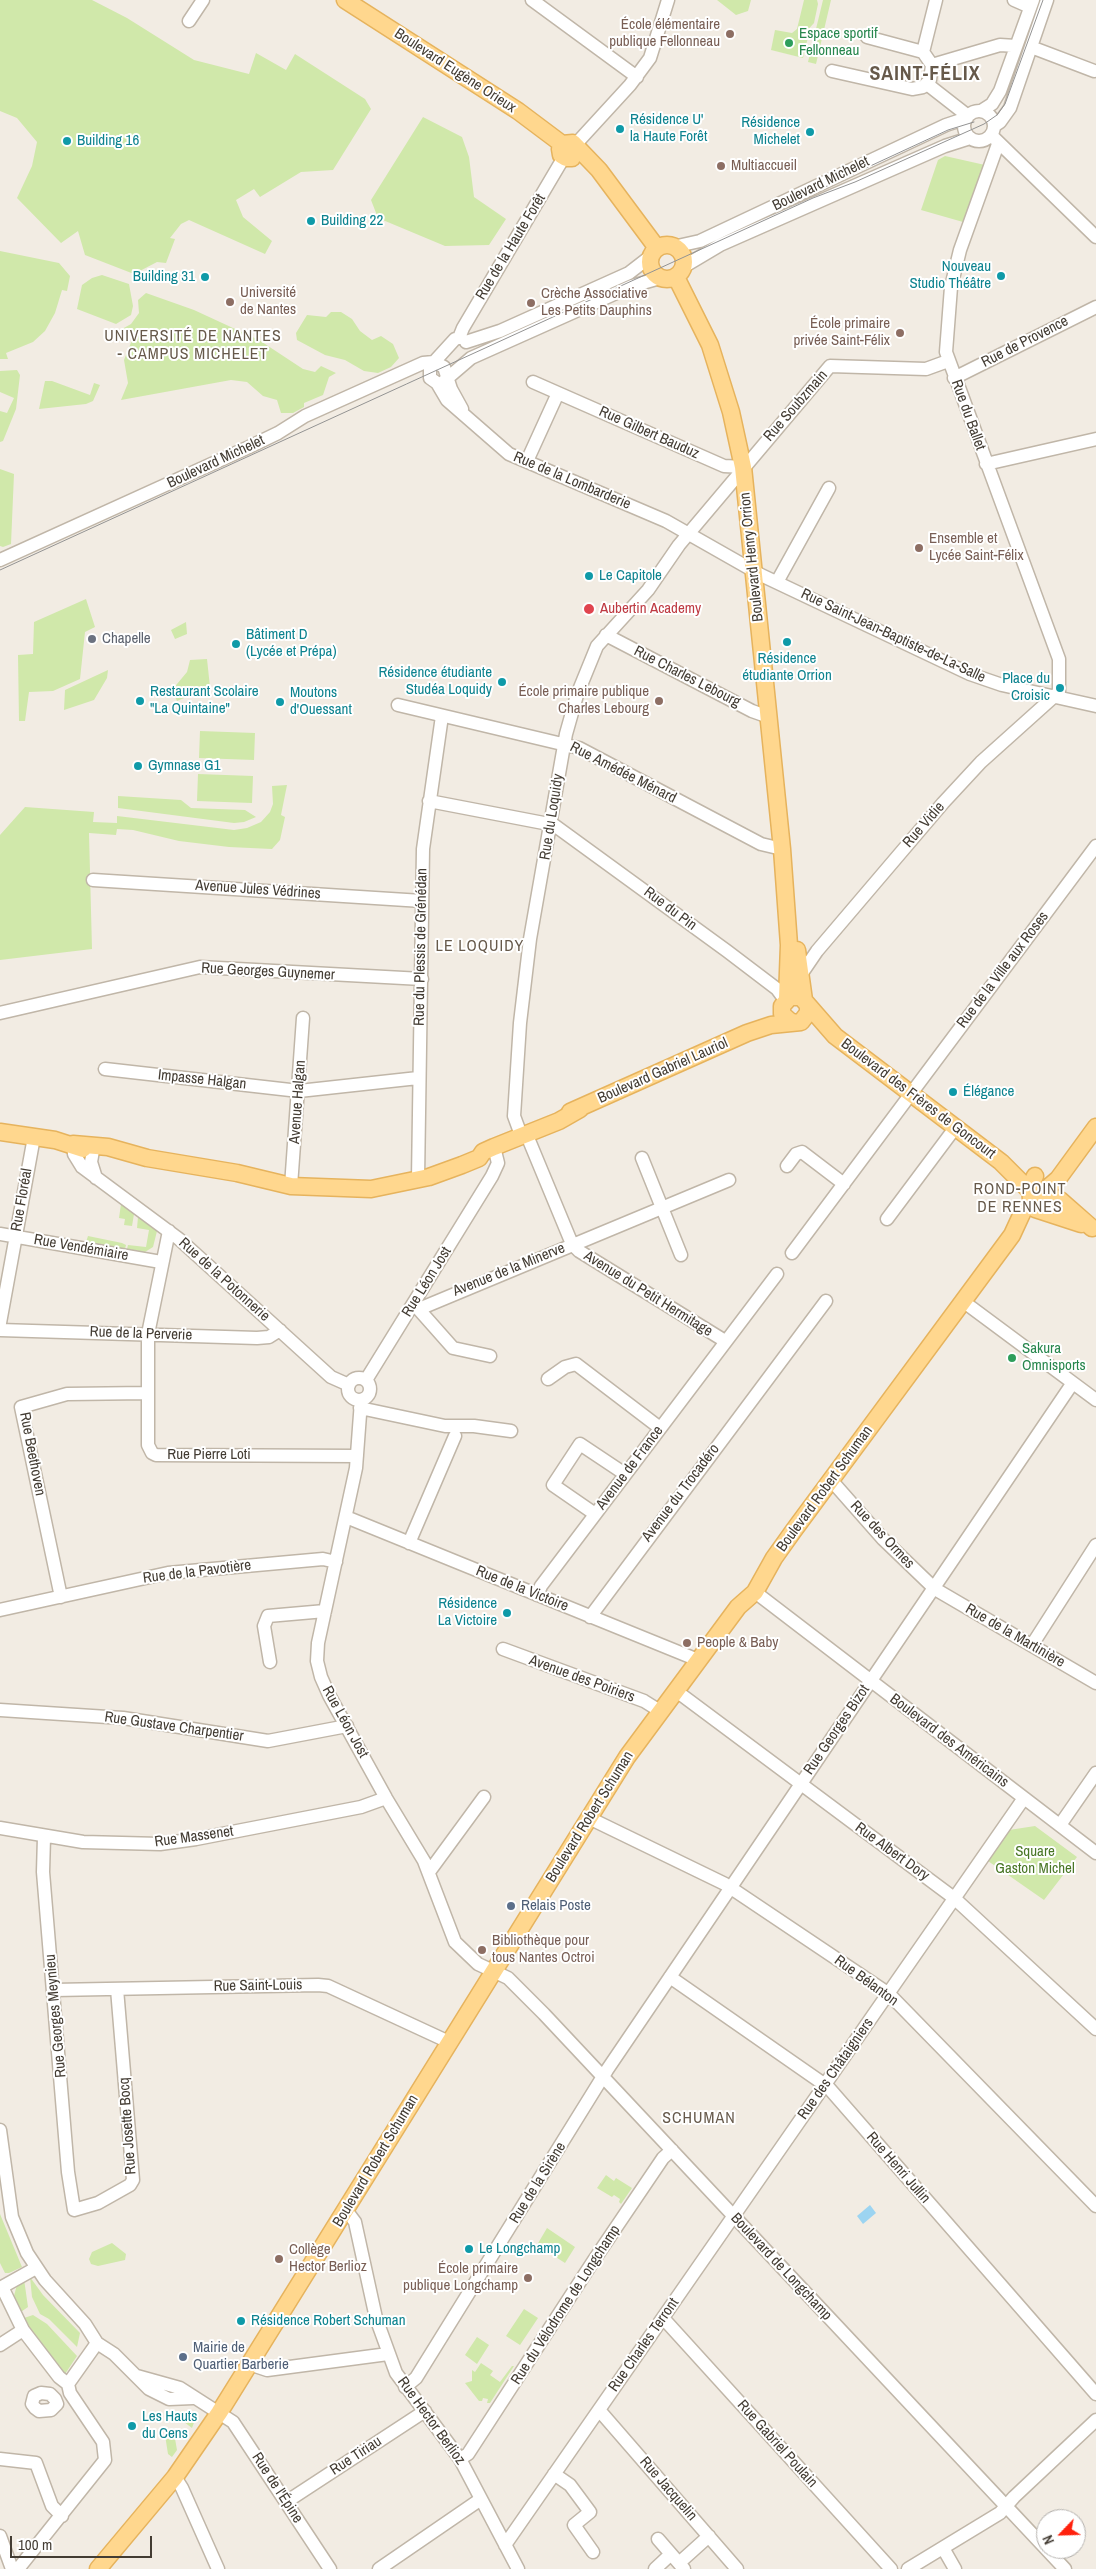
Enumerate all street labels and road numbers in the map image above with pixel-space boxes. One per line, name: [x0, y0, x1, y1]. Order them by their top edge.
street label: Boulevard Eugène Orieux: [391, 25, 519, 117]
street label: Boulevard Michelet: [770, 153, 872, 215]
street label: Rue de la Haute Forêt: [472, 191, 550, 303]
street label: Rue de Provence: [979, 312, 1071, 372]
street label: Rue Soubzmain: [760, 367, 832, 445]
street label: Rue du Ballet: [947, 377, 989, 453]
street label: Rue Gilbert Bauduz: [596, 403, 702, 463]
street label: Boulevard Michelet: [164, 432, 268, 492]
street label: Rue de la Lombarderie: [511, 448, 633, 514]
street label: Boulevard Henry Orrion: [736, 491, 768, 623]
street label: Rue Saint-Jean-Baptiste-de-La-Salle: [798, 585, 988, 687]
street label: Rue Charles Lebourg: [631, 642, 743, 712]
street label: Rue Amédée Ménard: [567, 738, 679, 808]
street label: Rue du Loquidy: [536, 773, 568, 861]
street label: Rue Vidie: [899, 799, 949, 851]
street label: Rue du Plessis de Grénédan: [411, 868, 431, 1026]
street label: Avenue Jules Védrines: [195, 877, 321, 903]
street label: Rue du Pin: [640, 883, 700, 935]
street label: Rue de la Ville aux Roses: [953, 908, 1053, 1032]
street label: Rue Georges Guynemer: [201, 960, 335, 984]
street label: Boulevard Gabriel Lauriol: [595, 1034, 731, 1108]
street label: Boulevard des Frères de Goncourt: [837, 1035, 999, 1163]
street label: Avenue Halgan: [286, 1060, 310, 1144]
street label: Impasse Halgan: [157, 1066, 247, 1094]
street label: Rue Floréal: [8, 1167, 36, 1233]
street label: Rue Vendémiaire: [32, 1231, 130, 1265]
street label: Rue de la Potonnerie: [175, 1234, 273, 1326]
street label: Avenue de la Minerve: [450, 1239, 568, 1301]
street label: Rue Léon Jost: [398, 1244, 456, 1320]
street label: Avenue du Petit Hermitage: [580, 1247, 716, 1341]
street label: Rue de la Perverie: [89, 1323, 193, 1345]
street label: Rue Beethoven: [15, 1411, 49, 1497]
street label: Avenue de France: [593, 1423, 667, 1513]
street label: Boulevard Robert Schuman: [773, 1423, 877, 1555]
street label: Avenue du Trocadéro: [638, 1441, 724, 1545]
street label: Rue Pierre Loti: [167, 1446, 251, 1464]
street label: Rue des Ormes: [846, 1497, 918, 1573]
street label: Rue de la Pavotière: [142, 1556, 252, 1588]
street label: Rue de la Victoire: [473, 1562, 571, 1616]
street label: Rue de la Martinière: [962, 1600, 1068, 1672]
street label: Avenue des Poiriers: [527, 1652, 637, 1706]
street label: Rue Georges Bizot: [800, 1682, 874, 1778]
street label: Rue Léon Jost: [318, 1683, 372, 1761]
street label: Boulevard des Américains: [886, 1690, 1012, 1792]
street label: Rue Gustave Charpentier: [103, 1708, 245, 1746]
street label: Boulevard Robert Schuman: [542, 1748, 638, 1886]
street label: Rue Albert Dory: [851, 1819, 933, 1885]
street label: Rue Massenet: [153, 1823, 235, 1851]
street label: Rue Bélanton: [831, 1952, 901, 2010]
street label: Rue Georges Meynieu: [42, 1954, 70, 2078]
street label: Rue Saint-Louis: [213, 1976, 303, 1996]
street label: Rue des Châtaigniers: [794, 2015, 878, 2123]
street label: Rue Josette Bocq: [116, 2077, 140, 2175]
street label: Boulevard Robert Schuman: [329, 2092, 423, 2230]
street label: Rue Henri Jullin: [862, 2129, 934, 2207]
street label: Rue de la Sirène: [506, 2139, 570, 2227]
street label: Boulevard de Longchamp: [727, 2210, 835, 2324]
street label: Rue du Vélodrome de Longchamp: [508, 2222, 624, 2388]
street label: Rue Charles Terront: [605, 2295, 683, 2395]
street label: Rue Hector Berlioz: [393, 2374, 469, 2468]
street label: Rue Gabriel Poulain: [733, 2397, 821, 2491]
street label: Rue Tiriau: [327, 2433, 385, 2479]
street label: Rue de l'Épine: [248, 2449, 306, 2527]
street label: Rue Jacquelin: [635, 2453, 701, 2525]

